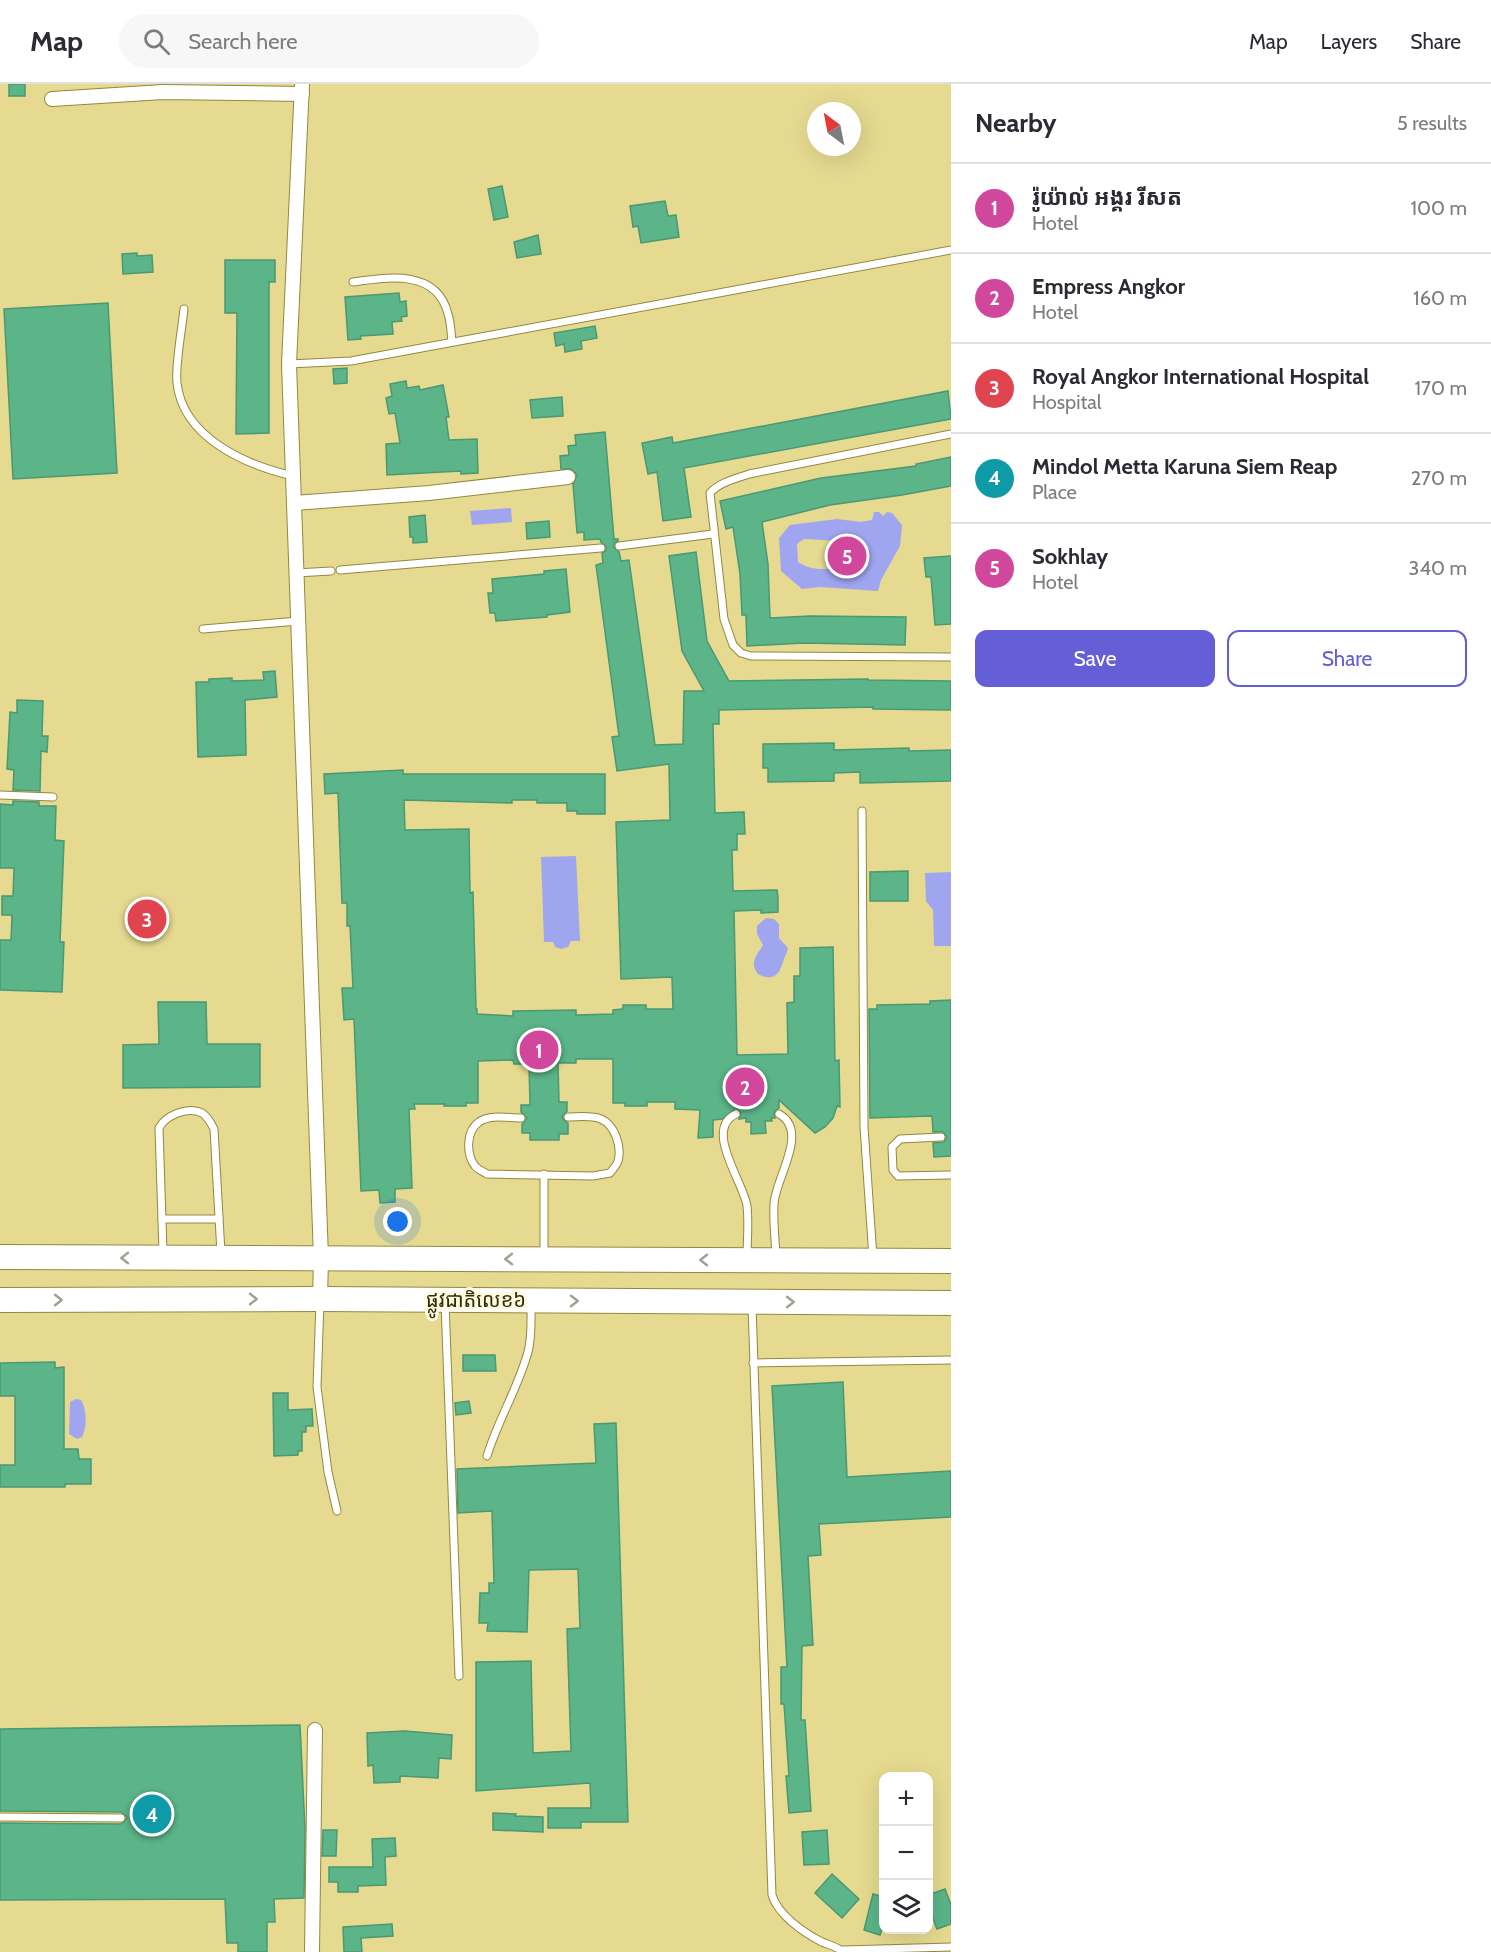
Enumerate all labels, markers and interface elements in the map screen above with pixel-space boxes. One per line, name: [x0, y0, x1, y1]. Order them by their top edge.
search box: [119, 14, 539, 68]
text: Map: [30, 24, 83, 58]
icon: search: [140, 25, 173, 58]
text: Search here: [188, 28, 297, 55]
text: Map: [1249, 29, 1288, 54]
text: Layers: [1321, 29, 1377, 54]
text: Share: [1410, 29, 1461, 54]
north arrow: [807, 102, 861, 156]
text: Nearby: [975, 107, 1056, 139]
text: 5 results: [1397, 111, 1467, 135]
text: រ៉ូយ៉ាល់ អង្គរ រីសត: [1032, 184, 1182, 211]
text: 1: [991, 196, 998, 220]
text: 100 m: [1411, 196, 1467, 220]
text: Hotel: [1032, 211, 1078, 235]
text: Empress Angkor: [1032, 273, 1185, 300]
text: 2: [989, 286, 1000, 310]
text: 160 m: [1413, 286, 1467, 310]
text: Hotel: [1032, 300, 1078, 324]
text: Royal Angkor International Hospital: [1032, 363, 1369, 390]
text: 3: [989, 376, 1000, 400]
text: 170 m: [1415, 376, 1467, 400]
text: Hospital: [1032, 390, 1102, 414]
text: Mindol Metta Karuna Siem Reap: [1032, 453, 1337, 480]
text: 4: [988, 466, 1001, 490]
text: 270 m: [1411, 466, 1467, 490]
text: Place: [1032, 480, 1077, 504]
pin: 5: [828, 534, 866, 578]
text: Sokhlay: [1032, 543, 1108, 570]
text: 5: [989, 556, 1000, 580]
text: 340 m: [1409, 556, 1467, 580]
text: Hotel: [1032, 570, 1078, 594]
button: Save: [975, 630, 1215, 687]
button: Share: [1227, 630, 1467, 687]
pin: 3: [128, 896, 166, 942]
pin: 1: [520, 1028, 558, 1072]
pin: 2: [726, 1064, 764, 1110]
your location: [383, 1207, 412, 1236]
one-way arrow: [120, 1252, 129, 1264]
one-way arrow: [504, 1253, 513, 1265]
one-way arrow: [699, 1254, 708, 1266]
street label: ផ្លូវជាតិលេខ៦: [426, 1288, 526, 1319]
one-way arrow: [249, 1293, 258, 1305]
one-way arrow: [54, 1294, 63, 1306]
one-way arrow: [570, 1295, 579, 1307]
one-way arrow: [786, 1296, 795, 1308]
map controls: [879, 1772, 933, 1934]
button: +: [879, 1772, 933, 1826]
pin: 4: [132, 1792, 172, 1836]
button: −: [879, 1826, 933, 1880]
button: layers: [879, 1880, 933, 1934]

